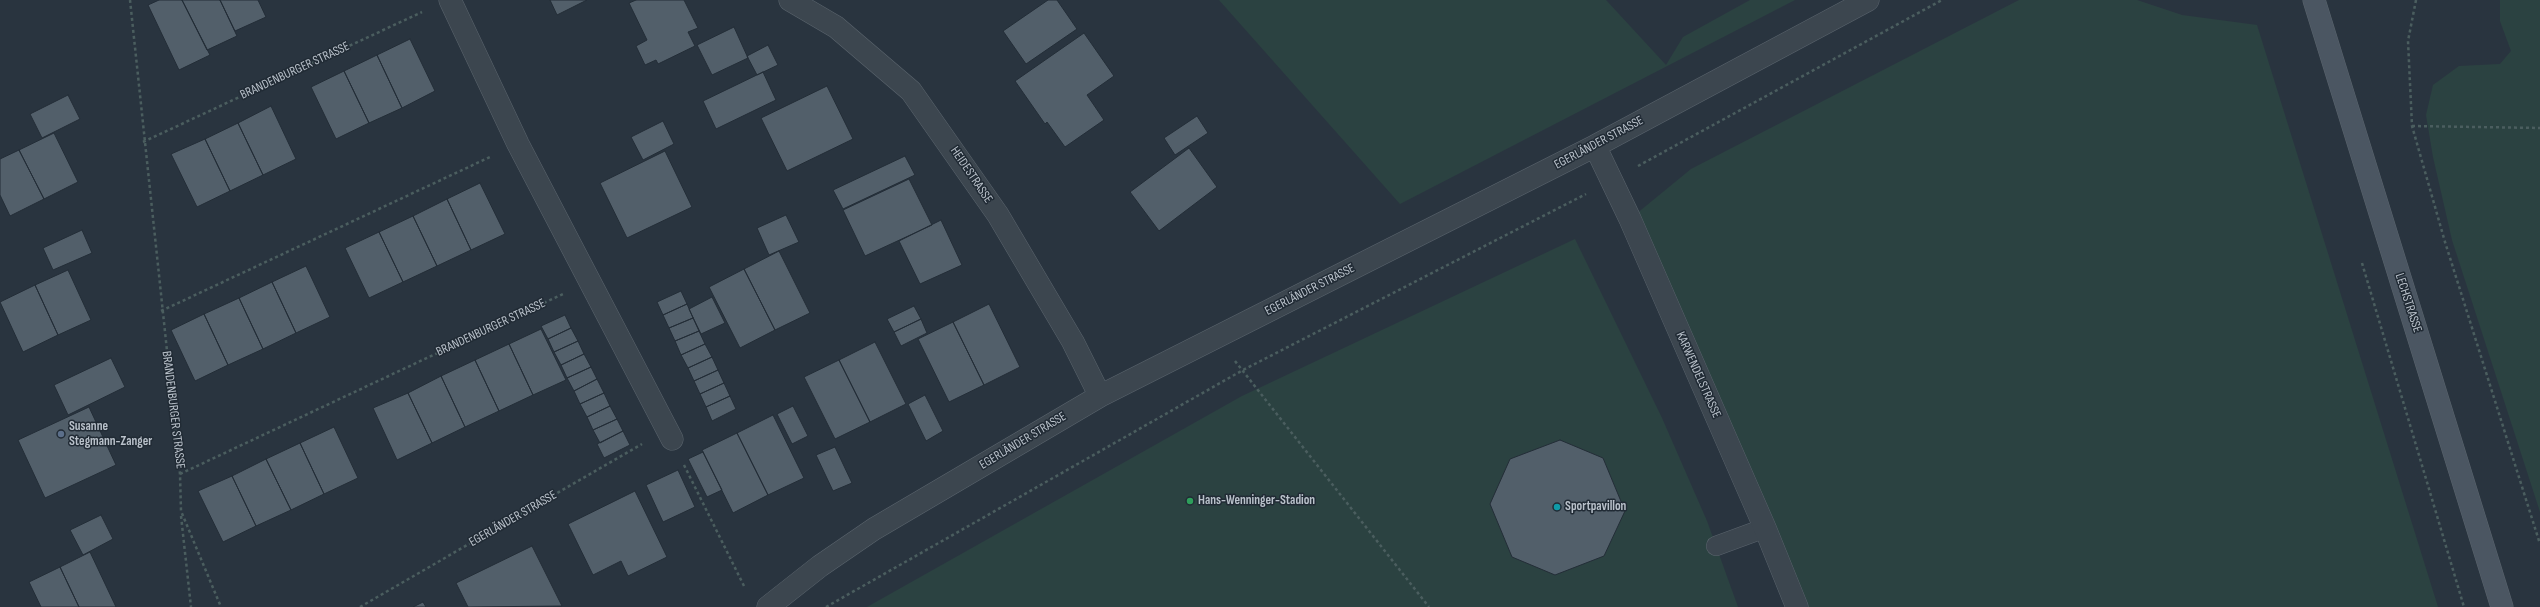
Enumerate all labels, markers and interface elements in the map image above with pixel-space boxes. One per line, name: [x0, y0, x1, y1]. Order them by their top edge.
street label: BRANDENBURGER STRASSE: [238, 39, 352, 103]
street label: EGERLÄNDER STRASSE: [1552, 113, 1646, 173]
street label: HEIDESTRASSE: [946, 144, 996, 206]
street label: EGERLÄNDER STRASSE: [1263, 261, 1357, 319]
street label: LECHSTRASSE: [2391, 271, 2425, 335]
street label: BRANDENBURGER STRASSE: [434, 296, 548, 360]
street label: KARWENDELSTRASSE: [1672, 329, 1724, 421]
street label: BRANDENBURGER STRASSE: [158, 350, 188, 470]
street label: EGERLÄNDER STRASSE: [977, 409, 1069, 473]
place label: Susanne Stegmann-Zanger: [69, 419, 152, 450]
marker: Susanne Stegmann-Zanger: [56, 429, 66, 439]
street label: EGERLÄNDER STRASSE: [466, 488, 560, 550]
place label: Hans-Wenninger-Stadion: [1198, 493, 1315, 509]
marker: Hans-Wenninger-Stadion: [1185, 496, 1195, 506]
place label: Sportpavillon: [1565, 499, 1626, 515]
marker: Sportpavillon: [1552, 502, 1562, 512]

